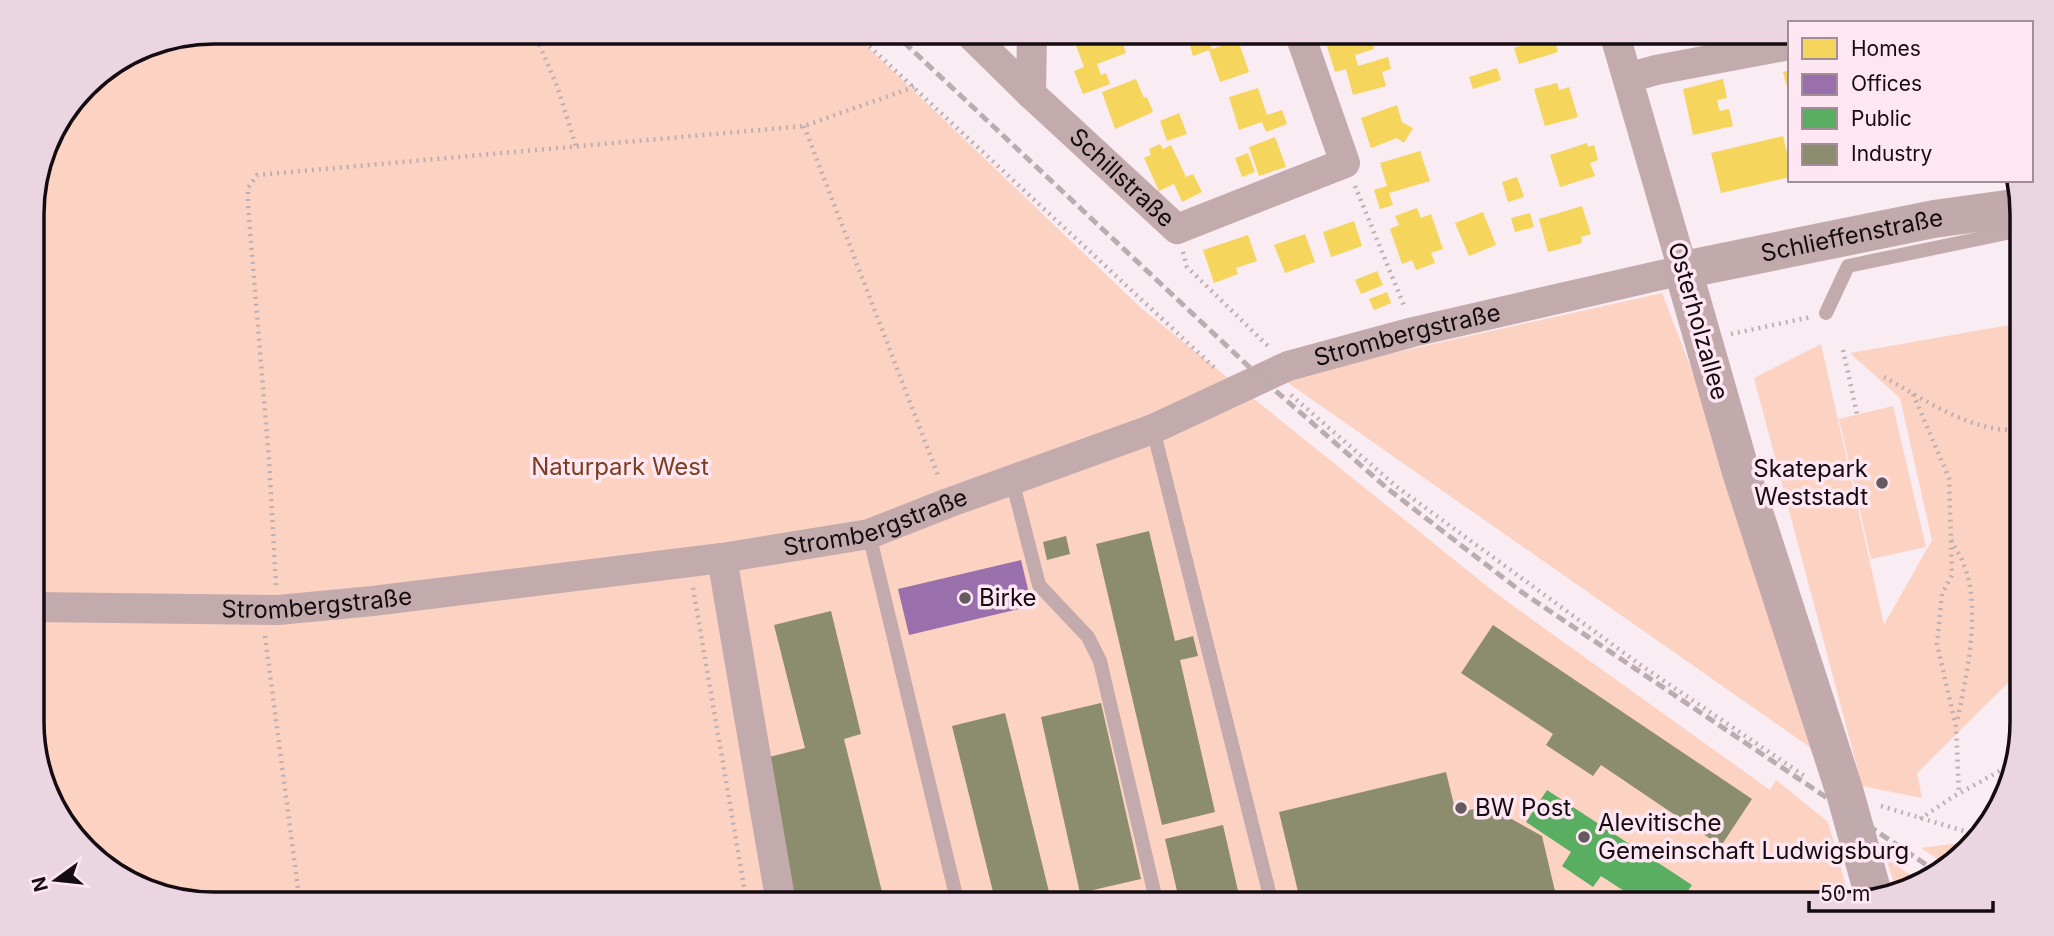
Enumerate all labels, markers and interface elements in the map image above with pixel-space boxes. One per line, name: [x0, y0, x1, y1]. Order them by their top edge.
legend: [1788, 21, 2033, 182]
text: Homes: [1851, 36, 1921, 61]
text: Offices: [1851, 71, 1922, 96]
text: Public: [1851, 106, 1912, 131]
street label: Schillstraße: [1064, 122, 1181, 233]
text: Industry: [1851, 141, 1933, 166]
street label: Schlieffenstraße: [1758, 203, 1945, 268]
street label: Osterholzallee: [1662, 239, 1735, 403]
street label: Strombergstraße: [1311, 297, 1503, 372]
park label: Naturpark West: [531, 452, 709, 481]
place label: Skatepark Weststadt: [1753, 454, 1868, 511]
marker: Skatepark Weststadt: [1874, 475, 1890, 491]
street label: Strombergstraße: [781, 482, 971, 562]
street label: Strombergstraße: [221, 581, 414, 625]
place label: Birke: [979, 583, 1037, 612]
marker: Birke: [957, 590, 973, 606]
place label: BW Post: [1475, 793, 1571, 822]
marker: BW Post: [1453, 800, 1469, 816]
place label: Alevitische Gemeinschaft Ludwigsburg: [1598, 808, 1909, 865]
marker: Alevitische Gemeinschaft Ludwigsburg: [1576, 829, 1592, 845]
north arrow: [21, 845, 91, 915]
scale bar: [1809, 870, 1993, 914]
text: N: [27, 874, 53, 894]
text: 50 m: [1820, 881, 1870, 906]

